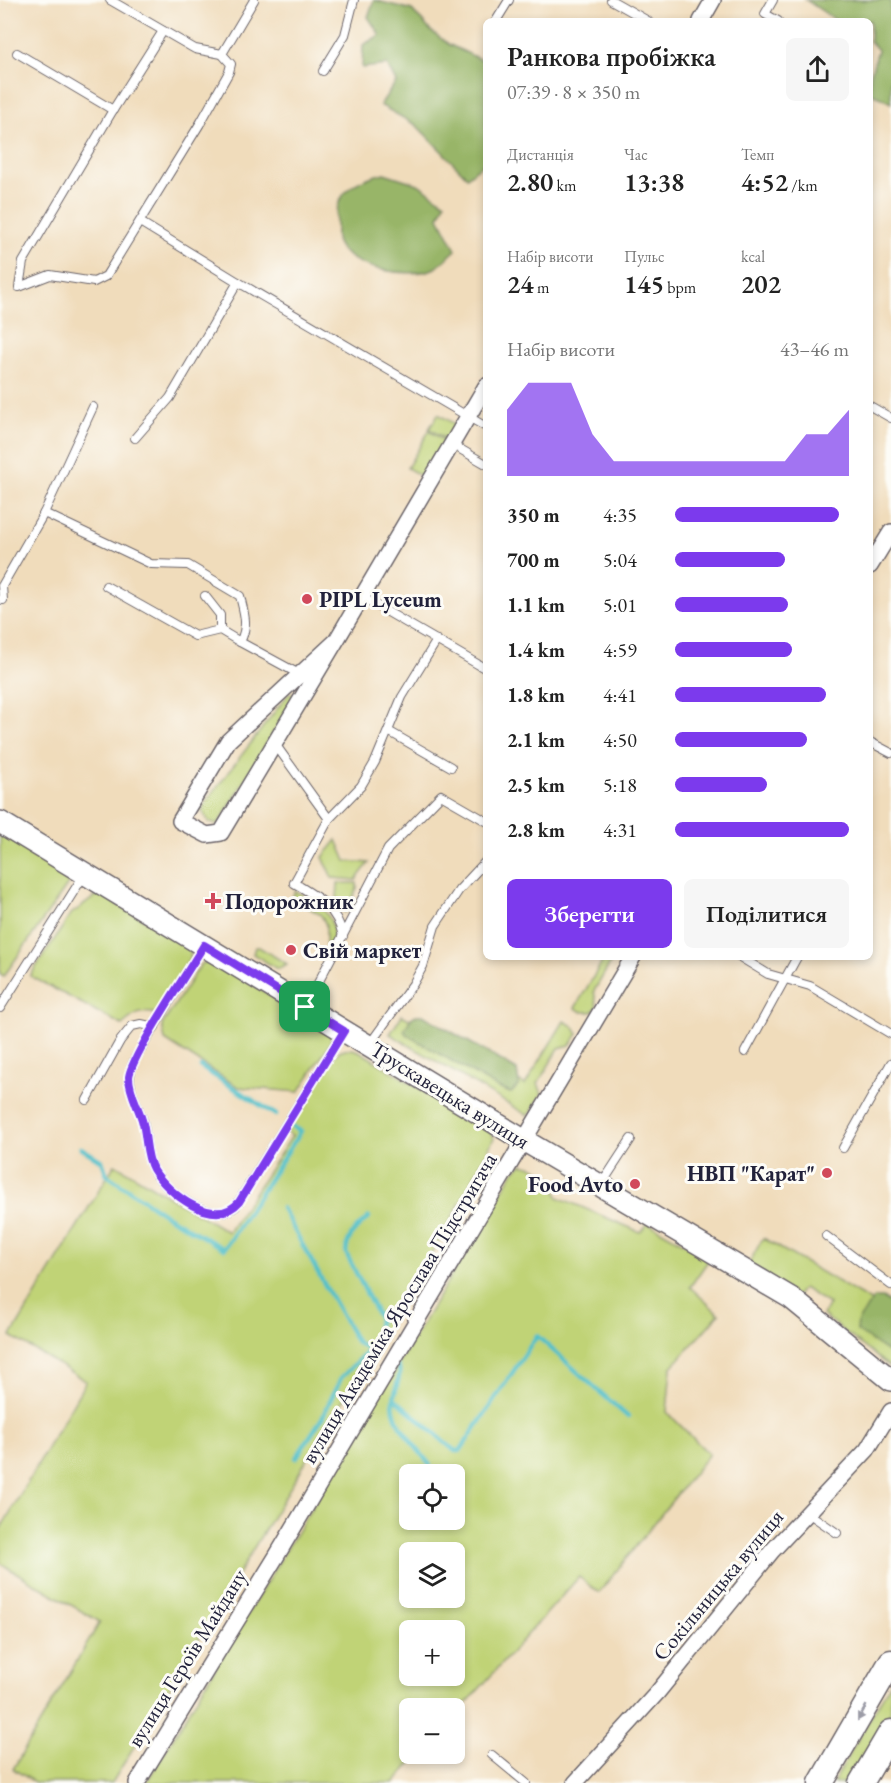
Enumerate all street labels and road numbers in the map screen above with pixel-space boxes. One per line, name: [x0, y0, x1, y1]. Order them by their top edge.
street label: Трускавецька вулиця: [365, 1034, 535, 1156]
street label: вулиця Академіка Ярослава Підстригача: [294, 1147, 504, 1469]
street label: Сокільницька вулиця: [646, 1503, 790, 1667]
street label: вулиця Героїв Майдану: [120, 1563, 254, 1753]

